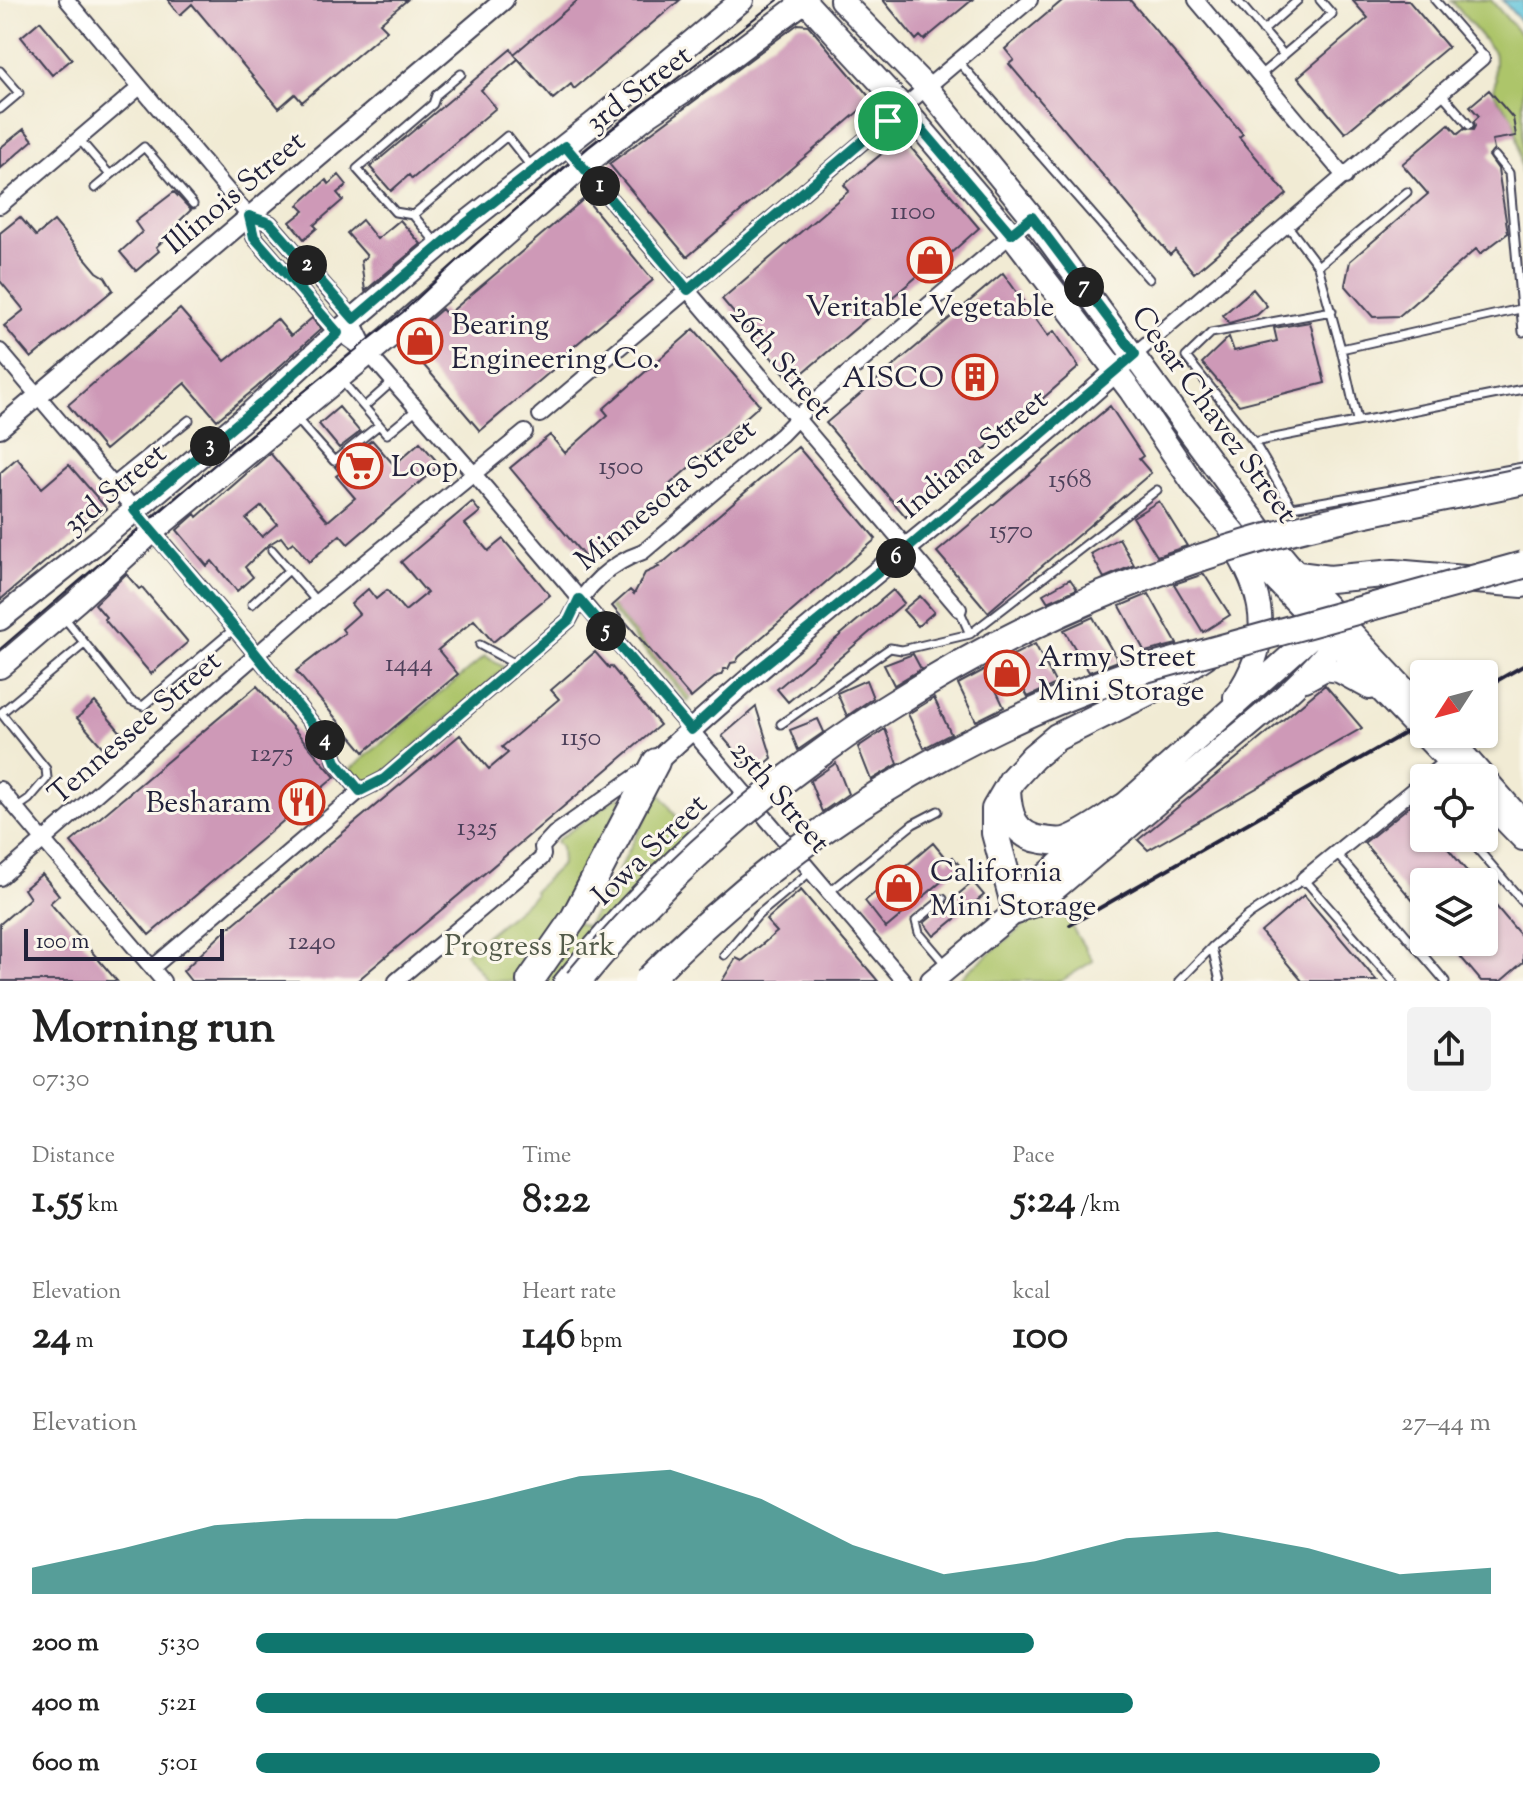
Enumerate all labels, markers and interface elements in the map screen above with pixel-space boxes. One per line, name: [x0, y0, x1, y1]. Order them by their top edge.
street label: 3rd Street: [577, 36, 702, 144]
pin: [854, 87, 922, 155]
icon: arrive: [866, 99, 910, 143]
street label: Illinois Street: [155, 122, 316, 266]
pin: 1: [580, 166, 620, 206]
text: 1: [596, 170, 604, 202]
house number: 1100: [891, 194, 935, 231]
shop icon: Veritable Vegetable: [906, 236, 954, 284]
pin: 2: [287, 245, 327, 285]
text: 2: [302, 249, 312, 281]
pin: 7: [1064, 267, 1104, 307]
text: 7: [1078, 271, 1090, 303]
place label: Veritable Vegetable: [805, 287, 1055, 330]
street label: 26th Street: [718, 295, 842, 430]
street label: Cesar Chavez Street: [1119, 298, 1307, 533]
place label: Bearing Engineering Co.: [451, 305, 660, 382]
shop icon: Bearing Engineering Co.: [396, 317, 444, 365]
building icon: AISCO: [951, 353, 999, 401]
place label: AISCO: [842, 358, 944, 401]
street label: Indiana Street: [891, 380, 1058, 530]
street label: Minnesota Street: [567, 410, 766, 582]
pin: 3: [190, 426, 230, 466]
text: 3: [206, 430, 214, 462]
street label: 3rd Street: [54, 434, 177, 546]
supermarket icon: Loop: [336, 442, 384, 490]
place label: Loop: [391, 447, 458, 490]
house number: 1500: [598, 449, 644, 486]
house number: 1568: [1048, 462, 1092, 499]
house number: 1570: [989, 513, 1033, 550]
pin: 6: [876, 538, 916, 578]
text: 6: [891, 542, 901, 574]
pin: 5: [586, 611, 626, 651]
text: 5: [602, 615, 610, 647]
place label: Army Street Mini Storage: [1038, 637, 1204, 714]
street label: Tennessee Street: [40, 641, 232, 816]
house number: 1444: [385, 646, 433, 683]
shop icon: Army Street Mini Storage: [983, 649, 1031, 697]
north arrow: [1410, 660, 1498, 748]
map controls: [1410, 660, 1498, 956]
pin: 4: [305, 720, 345, 760]
house number: 1150: [561, 720, 601, 757]
text: 4: [319, 724, 331, 756]
street label: 25th Street: [719, 732, 839, 864]
house number: 1275: [251, 736, 294, 773]
button: locate: [1410, 764, 1498, 852]
restaurant icon: Besharam: [278, 778, 326, 826]
place label: Besharam: [145, 783, 271, 826]
street label: Iowa Street: [583, 785, 718, 917]
house number: 1325: [457, 810, 497, 847]
place label: California Mini Storage: [930, 852, 1096, 929]
shop icon: California Mini Storage: [875, 864, 923, 912]
button: layers: [1410, 868, 1498, 956]
house number: 1240: [288, 924, 336, 961]
scale bar: [24, 925, 224, 961]
park label: Progress Park: [444, 926, 616, 969]
text: 100 m: [36, 927, 89, 959]
text: Morning run: [32, 999, 275, 1062]
button: share: [1407, 1007, 1491, 1091]
text: 07:30: [32, 1061, 90, 1098]
text: Distance: [32, 1141, 115, 1173]
text: Time: [522, 1141, 571, 1173]
text: Pace: [1013, 1141, 1055, 1173]
text: 1.55: [32, 1173, 83, 1230]
text: 8:22: [522, 1173, 590, 1230]
text: 5:24: [1013, 1173, 1076, 1230]
text: km: [83, 1190, 118, 1222]
text: /km: [1076, 1190, 1120, 1222]
text: Elevation: [32, 1277, 121, 1309]
text: Heart rate: [522, 1277, 616, 1309]
text: kcal: [1013, 1277, 1050, 1309]
text: 24: [32, 1309, 71, 1366]
text: 146: [522, 1309, 576, 1366]
text: 100: [1013, 1309, 1068, 1366]
text: m: [71, 1326, 94, 1358]
text: bpm: [576, 1326, 623, 1358]
text: Elevation: [32, 1405, 137, 1442]
text: 27–44 m: [1401, 1405, 1491, 1442]
text: 200 m: [32, 1625, 99, 1662]
text: 5:30: [160, 1625, 200, 1662]
text: 400 m: [32, 1685, 99, 1722]
text: 5:21: [160, 1685, 197, 1722]
text: 600 m: [32, 1745, 99, 1782]
text: 5:01: [160, 1745, 198, 1782]

